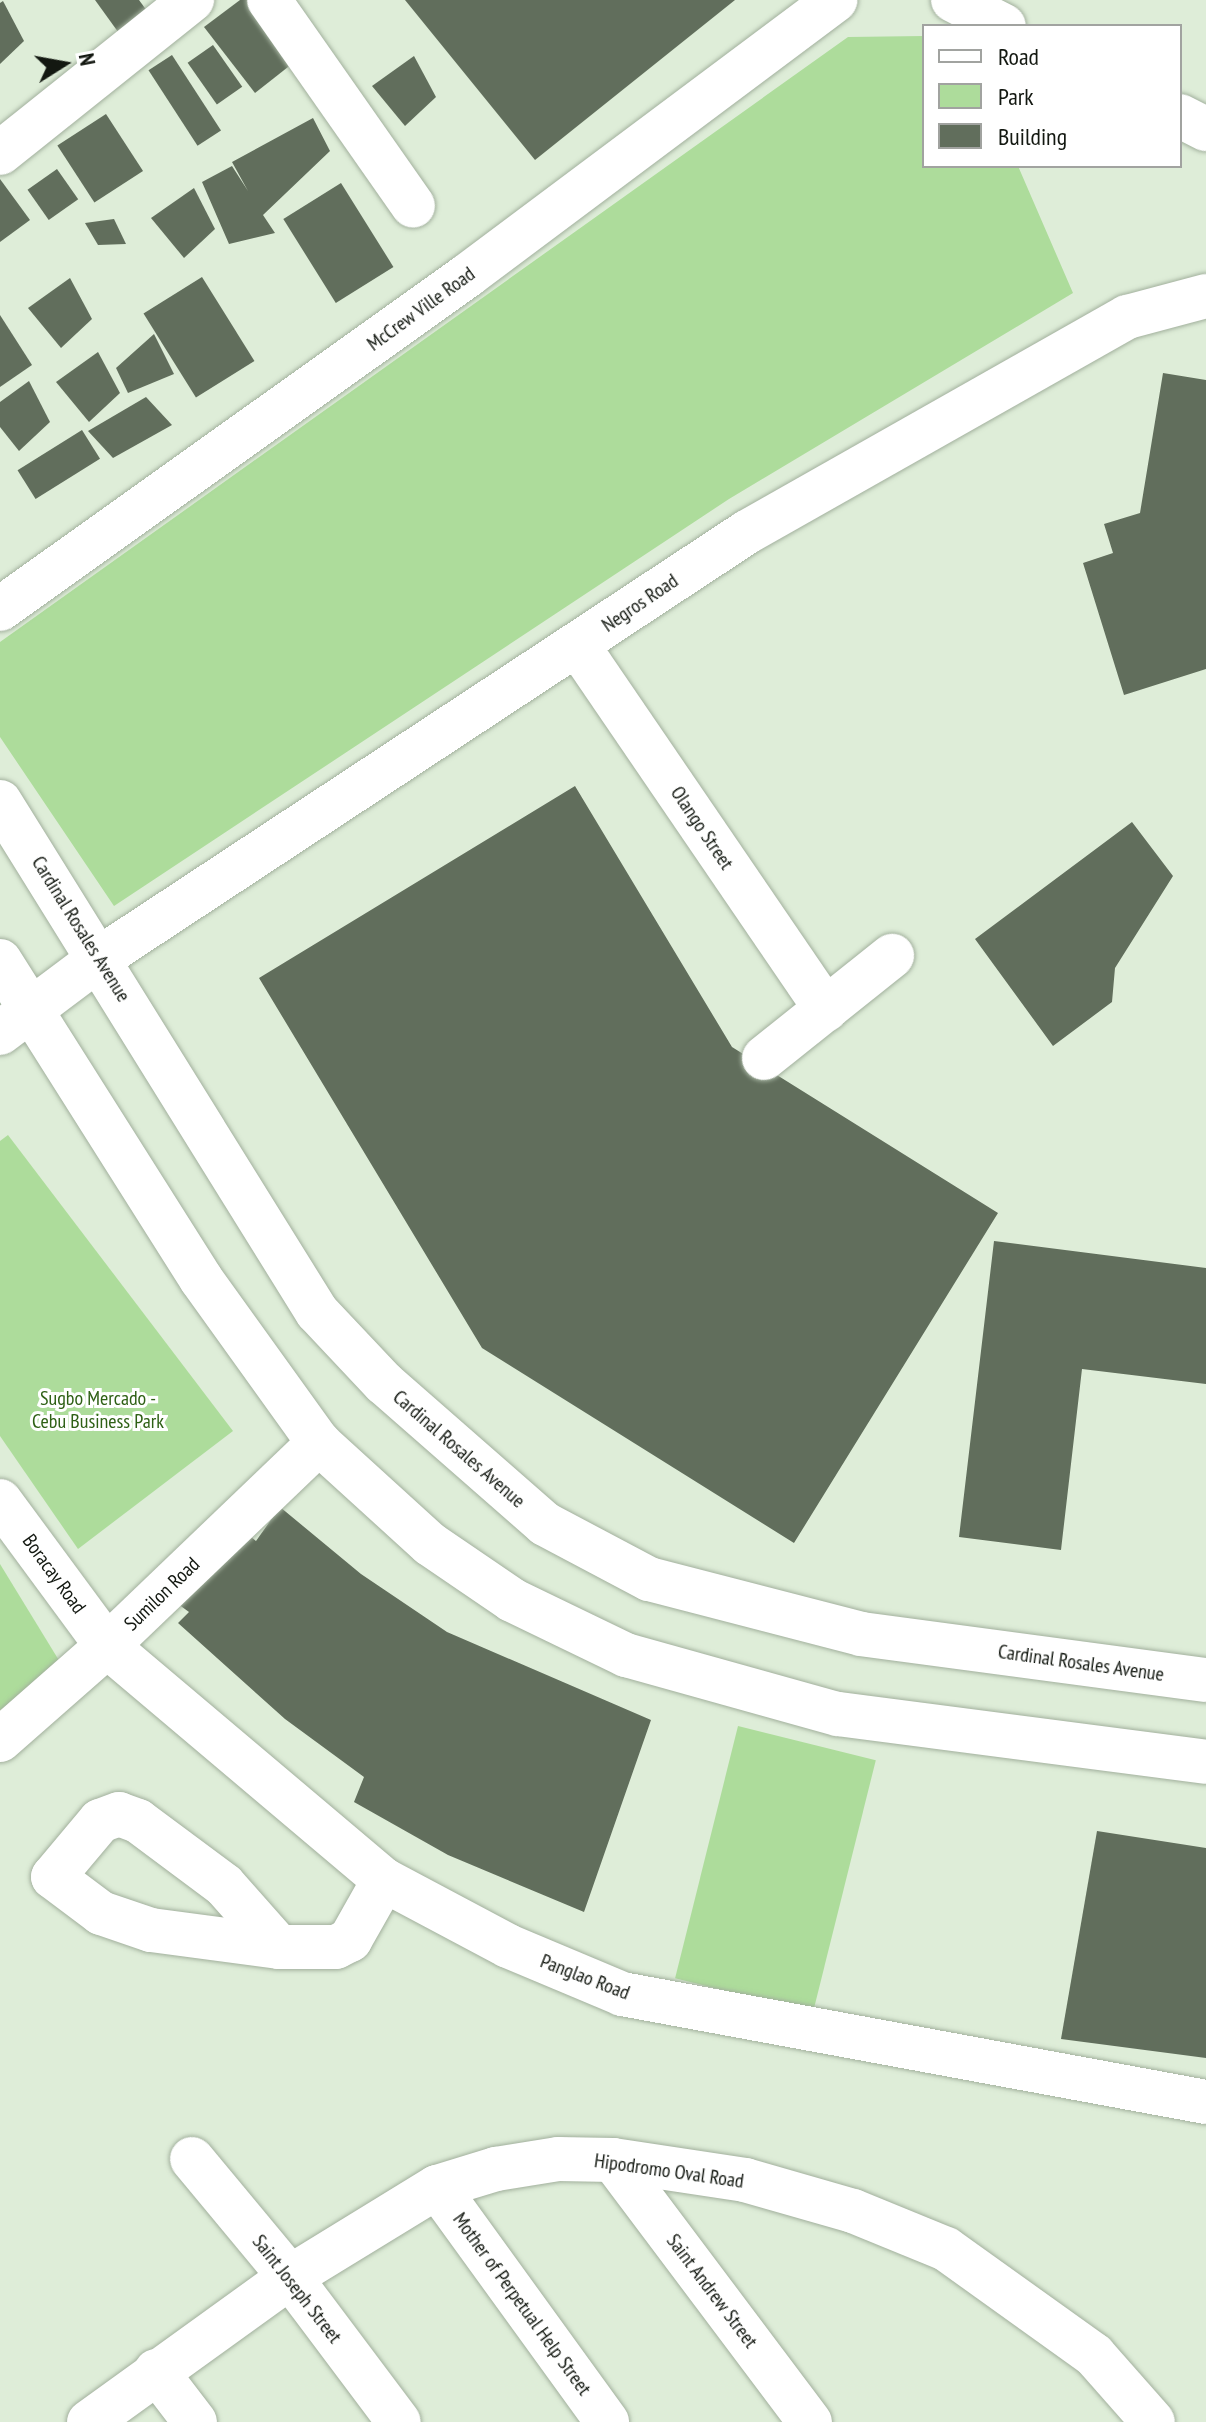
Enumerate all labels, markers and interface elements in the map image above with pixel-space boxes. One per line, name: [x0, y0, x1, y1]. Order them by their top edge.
north arrow: [24, 24, 104, 104]
legend: [922, 24, 1182, 168]
text: Road: [998, 41, 1039, 72]
text: N: [73, 51, 102, 68]
text: Park: [998, 81, 1034, 112]
text: Building: [998, 121, 1067, 152]
street label: McCrew Ville Road: [362, 262, 480, 356]
street label: Negros Road: [597, 569, 683, 637]
street label: Olango Street: [665, 782, 739, 874]
street label: Cardinal Rosales Avenue: [26, 851, 136, 1007]
street label: Cardinal Rosales Avenue: [388, 1385, 530, 1513]
park label: Sugbo Mercado - Cebu Business Park: [32, 1387, 164, 1434]
street label: Boracay Road: [17, 1530, 91, 1618]
street label: Sumilon Road: [119, 1552, 205, 1636]
street label: Cardinal Rosales Avenue: [996, 1639, 1166, 1687]
street label: Panglao Road: [537, 1949, 633, 2005]
street label: Hipodromo Oval Road: [593, 2149, 745, 2193]
street label: Mother of Perpetual Help Street: [448, 2208, 596, 2400]
street label: Saint Andrew Street: [661, 2229, 763, 2353]
street label: Saint Joseph Street: [247, 2230, 347, 2348]

